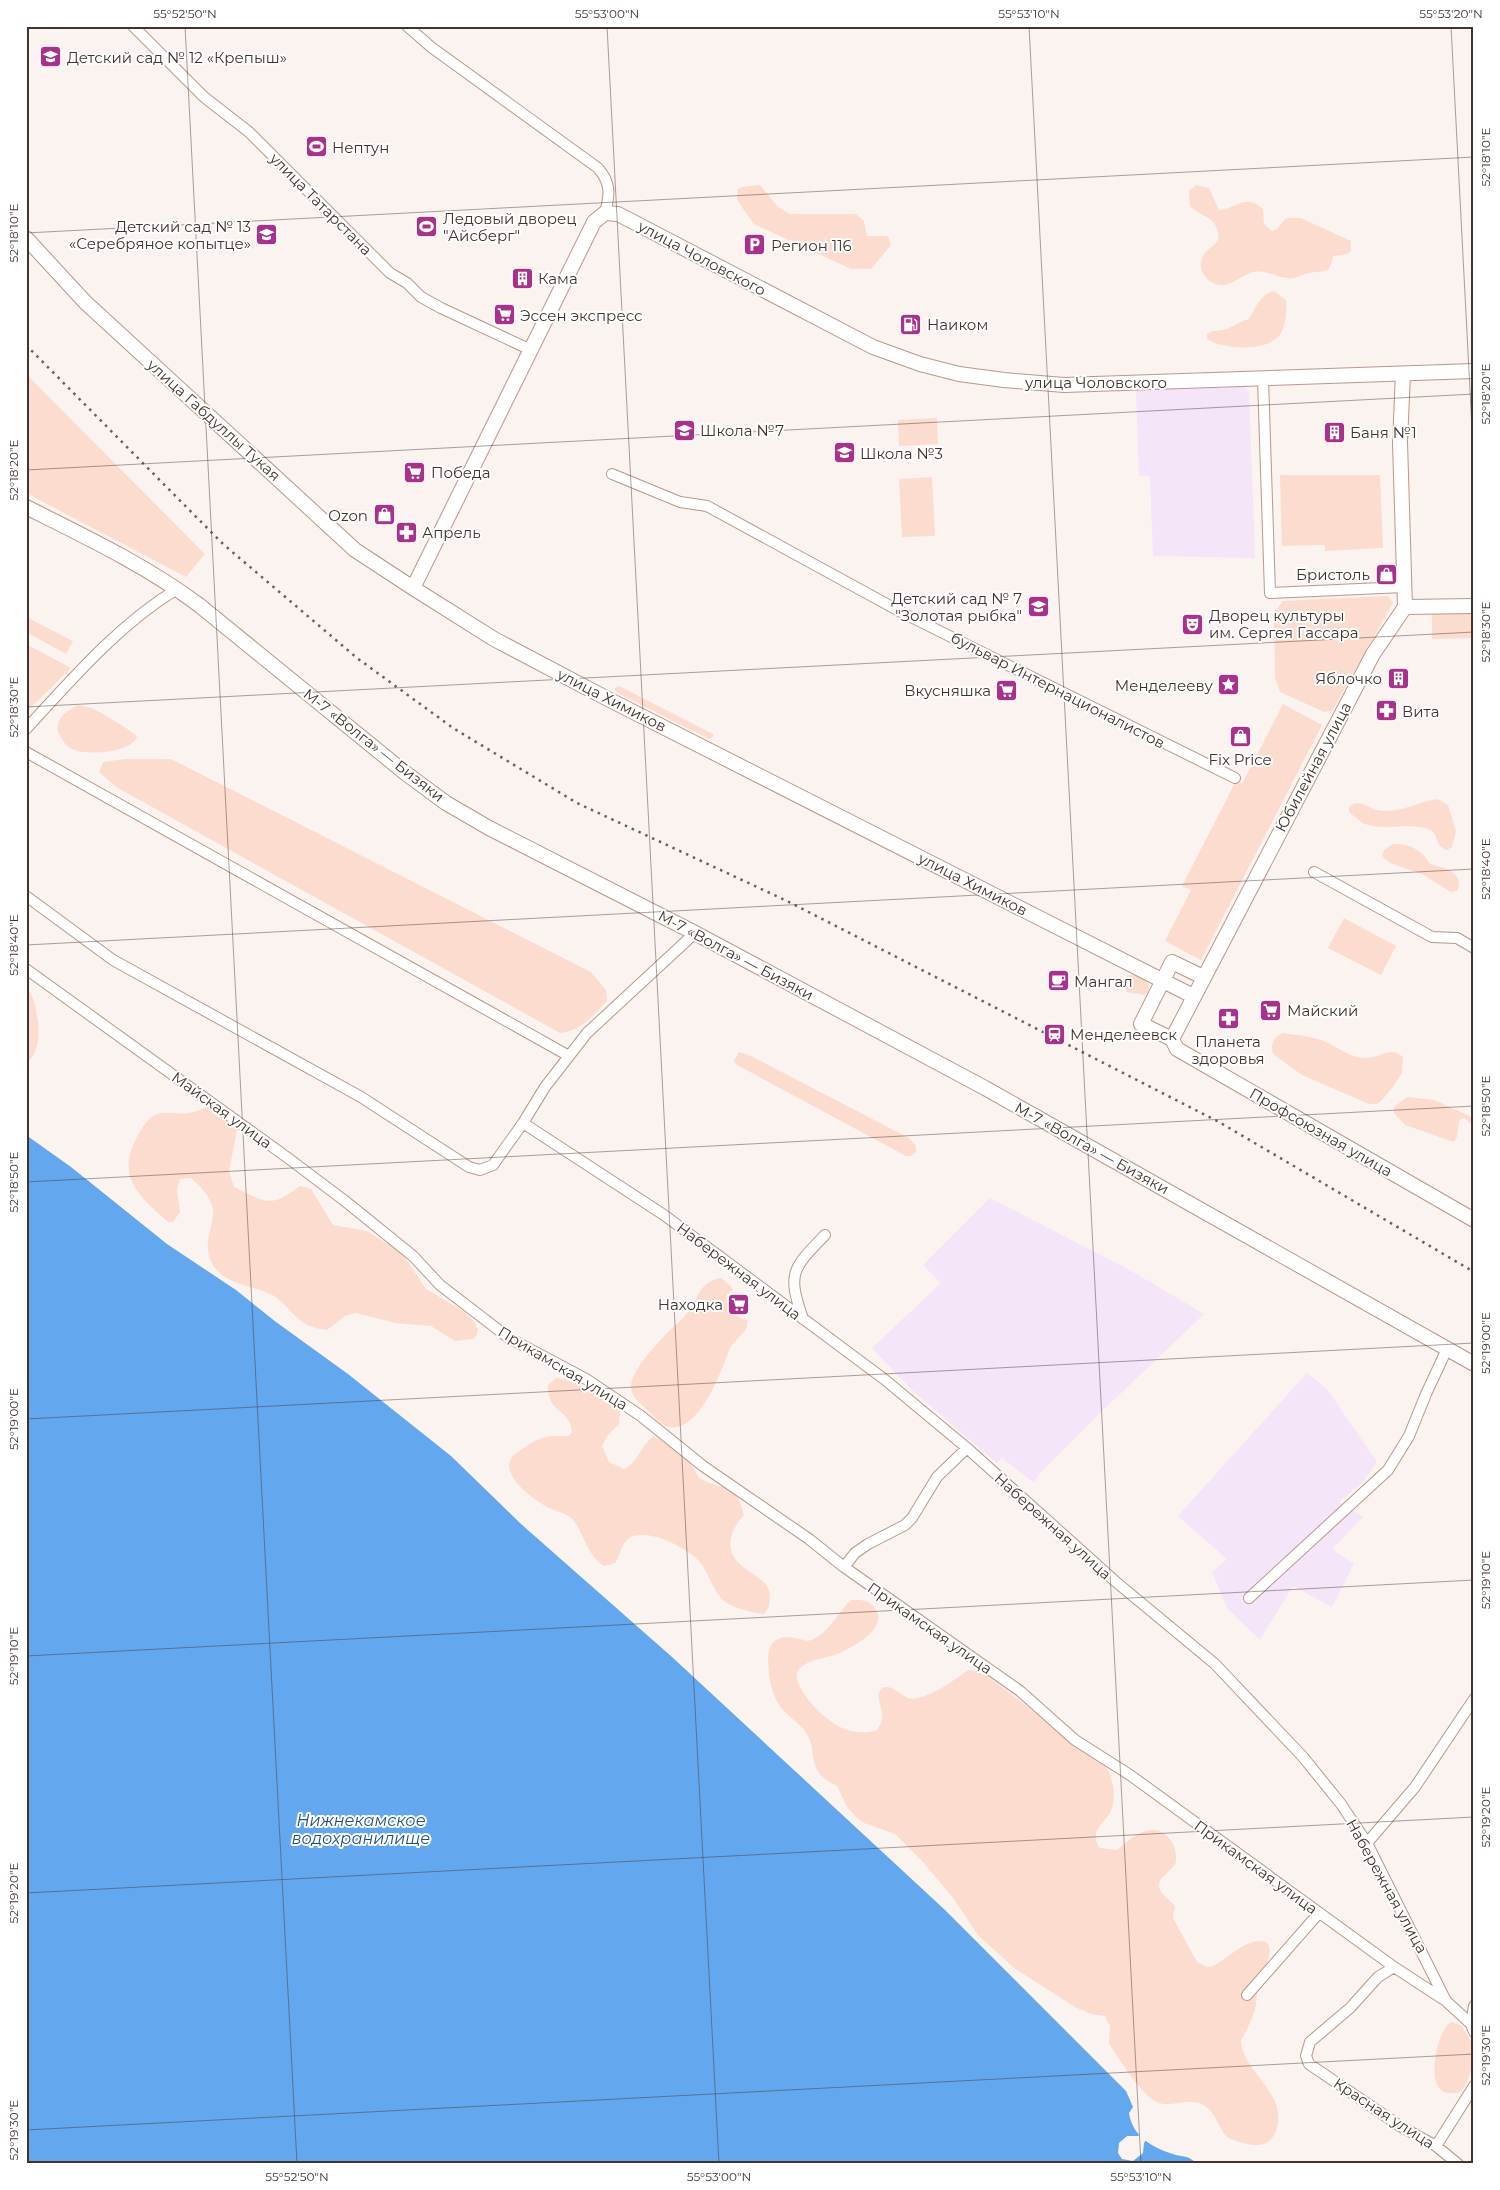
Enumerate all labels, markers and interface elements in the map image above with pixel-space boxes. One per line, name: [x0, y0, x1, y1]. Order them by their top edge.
text: 55°52'50"N: [153, 6, 217, 21]
text: 55°53'00"N: [575, 6, 639, 21]
text: 55°53'10"N: [998, 6, 1060, 21]
text: 55°53'20"N: [1419, 6, 1483, 21]
school or university icon: Детский сад № 12 «Крепыш»: [39, 45, 63, 69]
place label: Детский сад № 12 «Крепыш»: [67, 48, 287, 67]
text: 52°18'10"E: [1478, 128, 1493, 186]
sports icon: Нептун: [304, 135, 328, 159]
place label: Нептун: [332, 138, 389, 157]
street label: улица Татарстана: [265, 148, 376, 259]
text: 52°18'10"E: [6, 204, 21, 262]
place label: Ледовый дворец "Айсберг": [443, 209, 577, 245]
sports icon: Ледовый дворец "Айсберг": [415, 215, 439, 239]
street label: улица Чоловского: [634, 216, 769, 300]
place label: Детский сад № 13 «Серебряное копытце»: [69, 217, 251, 253]
school or university icon: Детский сад № 13 «Серебряное копытце»: [255, 223, 279, 247]
parking icon: Регион 116: [743, 233, 767, 257]
place label: Регион 116: [771, 236, 852, 255]
building icon: Кама: [510, 266, 534, 290]
place label: Кама: [538, 269, 578, 288]
supermarket icon: Эссен экспресс: [492, 303, 516, 327]
place label: Эссен экспресс: [520, 306, 642, 325]
fuel station icon: Наиком: [899, 312, 923, 336]
place label: Наиком: [927, 315, 988, 334]
street label: улица Габдуллы Тукая: [143, 354, 285, 485]
text: 52°18'20"E: [1478, 363, 1493, 425]
street label: улица Чоловского: [1024, 373, 1167, 392]
school or university icon: Школа №7: [672, 418, 696, 442]
building icon: Баня №1: [1322, 420, 1346, 444]
place label: Школа №7: [700, 421, 784, 440]
place label: Баня №1: [1350, 423, 1417, 442]
text: 52°18'20"E: [6, 439, 21, 501]
school or university icon: Школа №3: [832, 441, 856, 465]
place label: Школа №3: [860, 444, 943, 463]
supermarket icon: Победа: [403, 460, 427, 484]
place label: Победа: [431, 463, 490, 482]
shop icon: Ozon: [372, 503, 396, 527]
place label: Ozon: [328, 506, 368, 525]
pharmacy icon: Апрель: [394, 520, 418, 544]
place label: Апрель: [422, 523, 481, 542]
shop icon: Бристоль: [1374, 562, 1398, 586]
place label: Бристоль: [1296, 565, 1370, 584]
place label: Детский сад № 7 "Золотая рыбка": [891, 589, 1022, 625]
school or university icon: Детский сад № 7 "Золотая рыбка": [1026, 595, 1050, 619]
text: 52°18'30"E: [1478, 601, 1493, 663]
place label: Дворец культуры им. Сергея Гассара: [1209, 606, 1358, 642]
theatre icon: Дворец культуры им. Сергея Гассара: [1181, 612, 1205, 636]
street label: бульвар Интернационалистов: [948, 628, 1168, 752]
street label: улица Химиков: [553, 664, 670, 736]
building icon: Яблочко: [1386, 666, 1410, 690]
place label: Яблочко: [1315, 669, 1382, 688]
place icon: Менделееву: [1217, 673, 1241, 697]
text: 52°18'30"E: [6, 676, 21, 738]
place label: Менделееву: [1115, 676, 1214, 695]
supermarket icon: Вкусняшка: [995, 678, 1019, 702]
place label: Вкусняшка: [904, 681, 991, 700]
street label: М-7 «Волга» — Бизяки: [300, 684, 448, 806]
street label: Юбилейная улица: [1271, 699, 1355, 835]
pharmacy icon: Вита: [1374, 699, 1398, 723]
place label: Вита: [1402, 702, 1439, 721]
shop icon: Fix Price: [1228, 724, 1252, 748]
place label: Fix Price: [1208, 750, 1272, 769]
text: 52°18'40"E: [1478, 838, 1493, 900]
street label: улица Химиков: [914, 848, 1031, 920]
street label: М-7 «Волга» — Бизяки: [655, 906, 817, 1004]
text: 52°18'40"E: [6, 914, 21, 976]
cafe icon: Мангал: [1046, 969, 1070, 993]
place label: Мангал: [1074, 972, 1133, 991]
supermarket icon: Майский: [1259, 998, 1283, 1022]
place label: Майский: [1287, 1001, 1358, 1020]
pharmacy icon: Планета здоровья: [1216, 1006, 1240, 1030]
station icon: Менделеевск: [1042, 1022, 1066, 1046]
place label: Менделеевск: [1070, 1025, 1177, 1044]
place label: Планета здоровья: [1191, 1032, 1265, 1068]
street label: Майская улица: [168, 1067, 276, 1153]
text: 52°18'50"E: [1478, 1076, 1493, 1136]
street label: Профсоюзная улица: [1246, 1083, 1396, 1181]
street label: М-7 «Волга» — Бизяки: [1012, 1098, 1172, 1198]
text: 52°18'50"E: [6, 1152, 21, 1212]
street label: Набережная улица: [673, 1218, 805, 1324]
supermarket icon: Находка: [727, 1292, 751, 1316]
place label: Находка: [658, 1295, 723, 1314]
text: 52°19'00"E: [1478, 1312, 1493, 1374]
street label: Прикамская улица: [495, 1322, 631, 1414]
text: 52°19'00"E: [6, 1388, 21, 1450]
street label: Набережная улица: [991, 1469, 1115, 1583]
text: 52°19'10"E: [1478, 1551, 1493, 1609]
street label: Прикамская улица: [864, 1578, 996, 1678]
text: 52°19'10"E: [6, 1627, 21, 1685]
text: 52°19'20"E: [1478, 1787, 1493, 1847]
water label: Нижнекамское водохранилище: [292, 1811, 430, 1848]
street label: Прикамская улица: [1191, 1816, 1321, 1918]
street label: Набережная улица: [1342, 1816, 1432, 1956]
text: 52°19'20"E: [6, 1863, 21, 1923]
text: 52°19'30"E: [1478, 2025, 1493, 2085]
street label: Красная улица: [1330, 2073, 1438, 2153]
text: 52°19'30"E: [6, 2100, 21, 2160]
text: 55°52'50"N: [265, 2169, 329, 2184]
text: 55°53'00"N: [687, 2169, 751, 2184]
text: 55°53'10"N: [1110, 2169, 1172, 2184]

